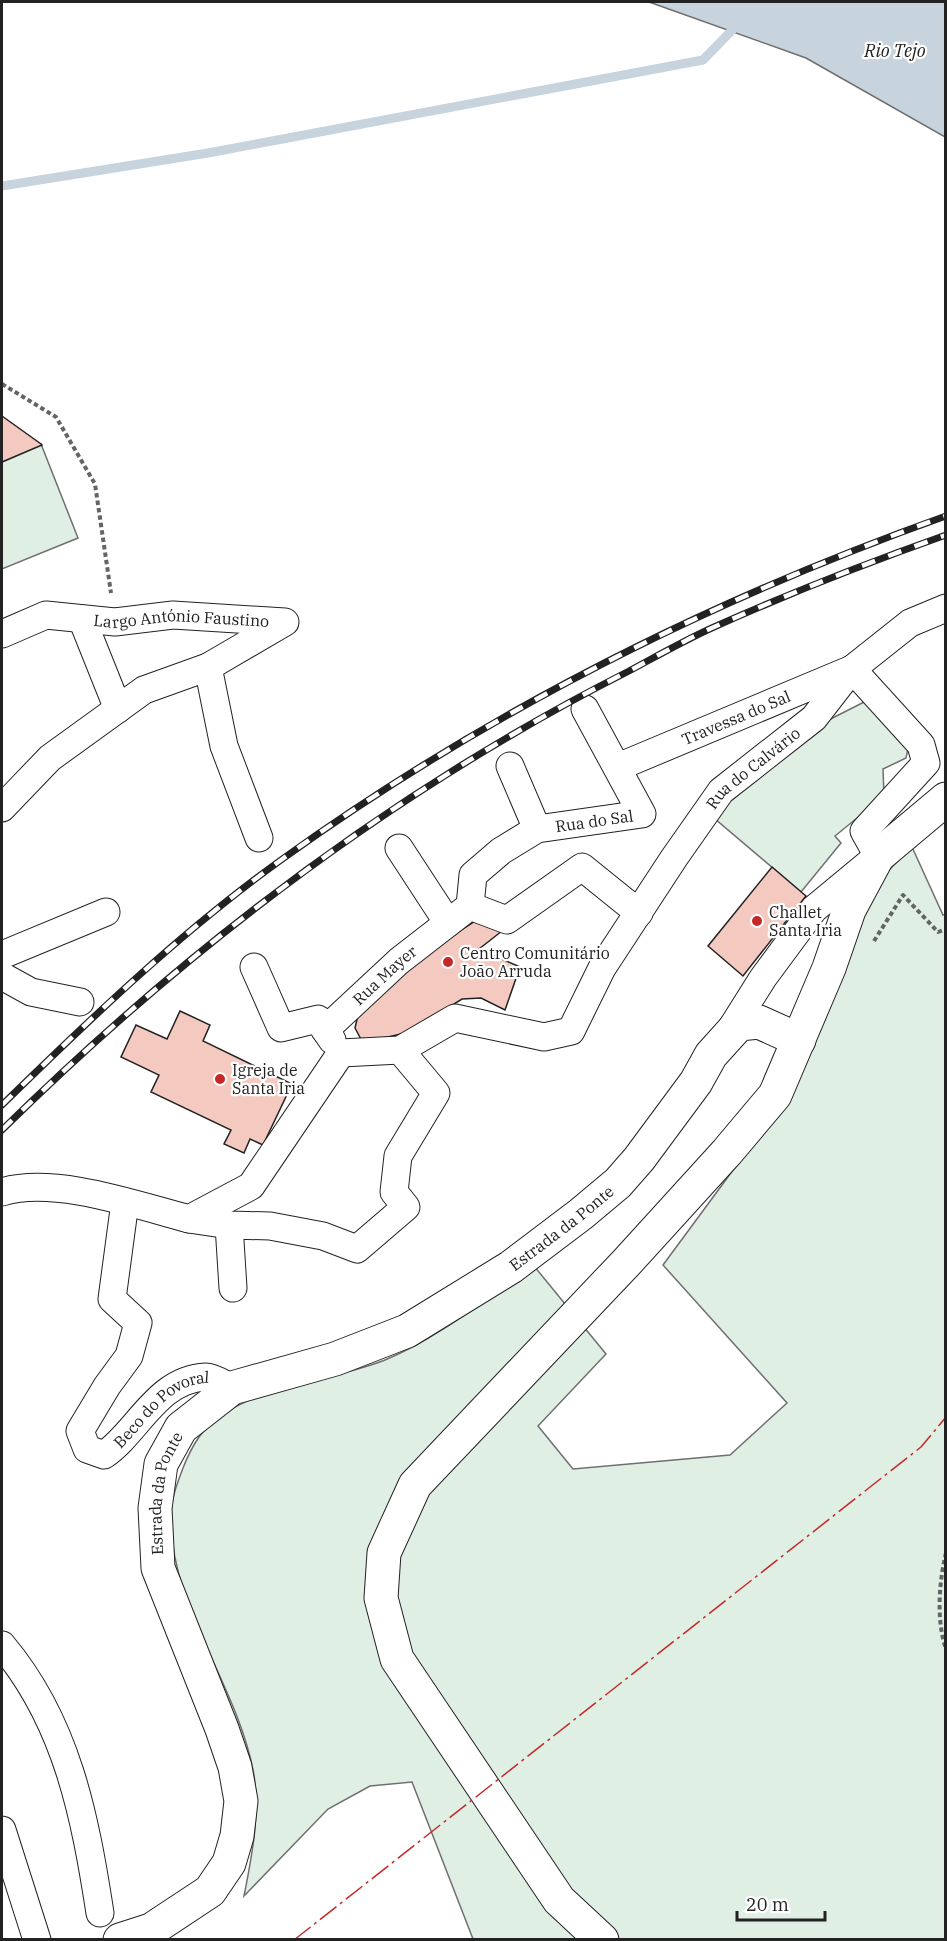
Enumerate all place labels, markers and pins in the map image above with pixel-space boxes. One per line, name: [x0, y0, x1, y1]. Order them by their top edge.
place label: Challet Santa Iria: [769, 902, 842, 940]
marker: Challet Santa Iria: [750, 914, 764, 928]
place label: Centro Comunitário João Arruda: [460, 943, 610, 981]
marker: Centro Comunitário João Arruda: [441, 955, 455, 969]
place label: Igreja de Santa Iria: [232, 1060, 305, 1098]
marker: Igreja de Santa Iria: [213, 1072, 227, 1086]

